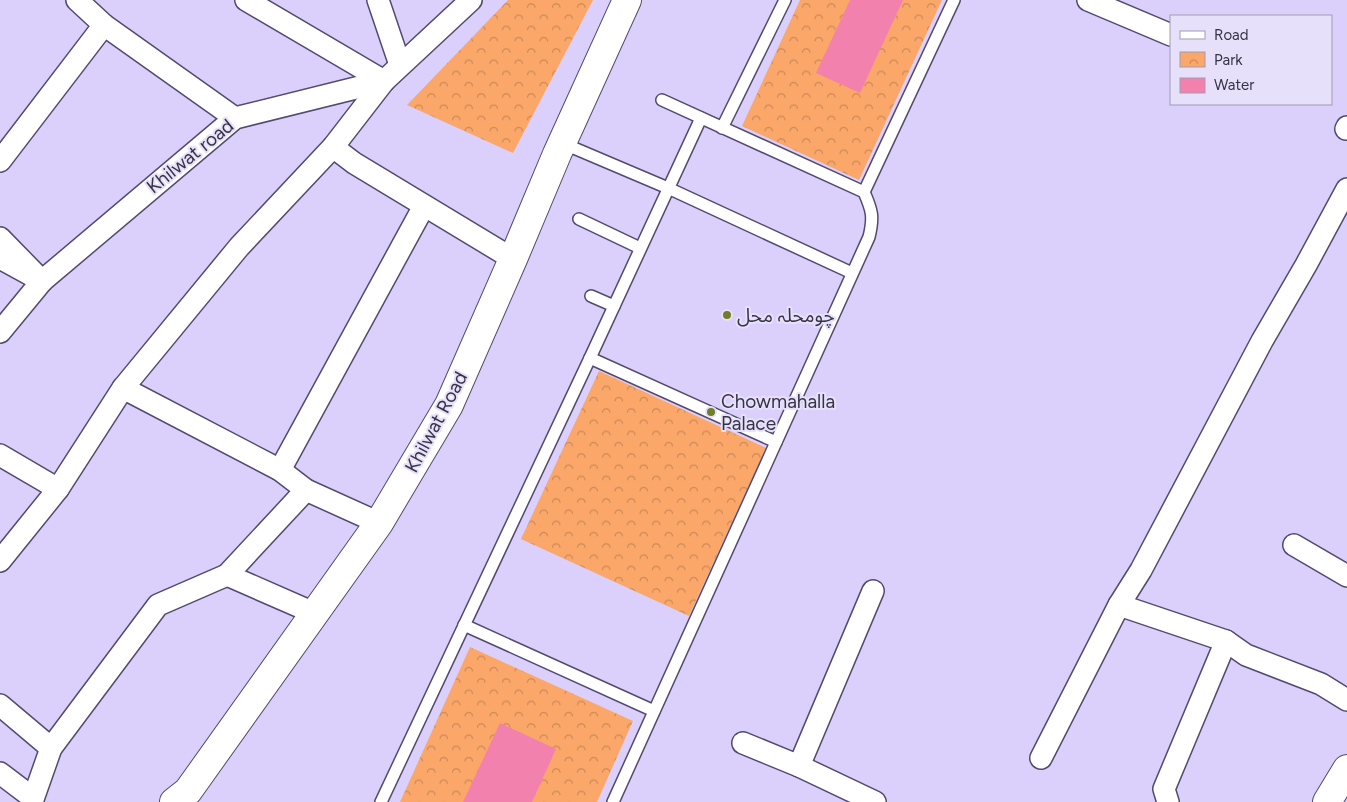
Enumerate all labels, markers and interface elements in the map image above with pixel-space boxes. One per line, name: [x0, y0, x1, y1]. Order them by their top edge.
legend: [1170, 15, 1332, 105]
text: Road: [1214, 26, 1249, 44]
text: Park: [1214, 51, 1243, 69]
text: Water: [1214, 76, 1254, 94]
street label: Khilwat road: [142, 114, 238, 198]
place label: چومحلہ محل: [737, 304, 835, 328]
marker: چومحلہ محل: [721, 309, 733, 321]
street label: Khilwat Road: [400, 368, 472, 476]
place label: Chowmahalla Palace: [721, 390, 835, 435]
marker: Chowmahalla Palace: [705, 406, 717, 418]

